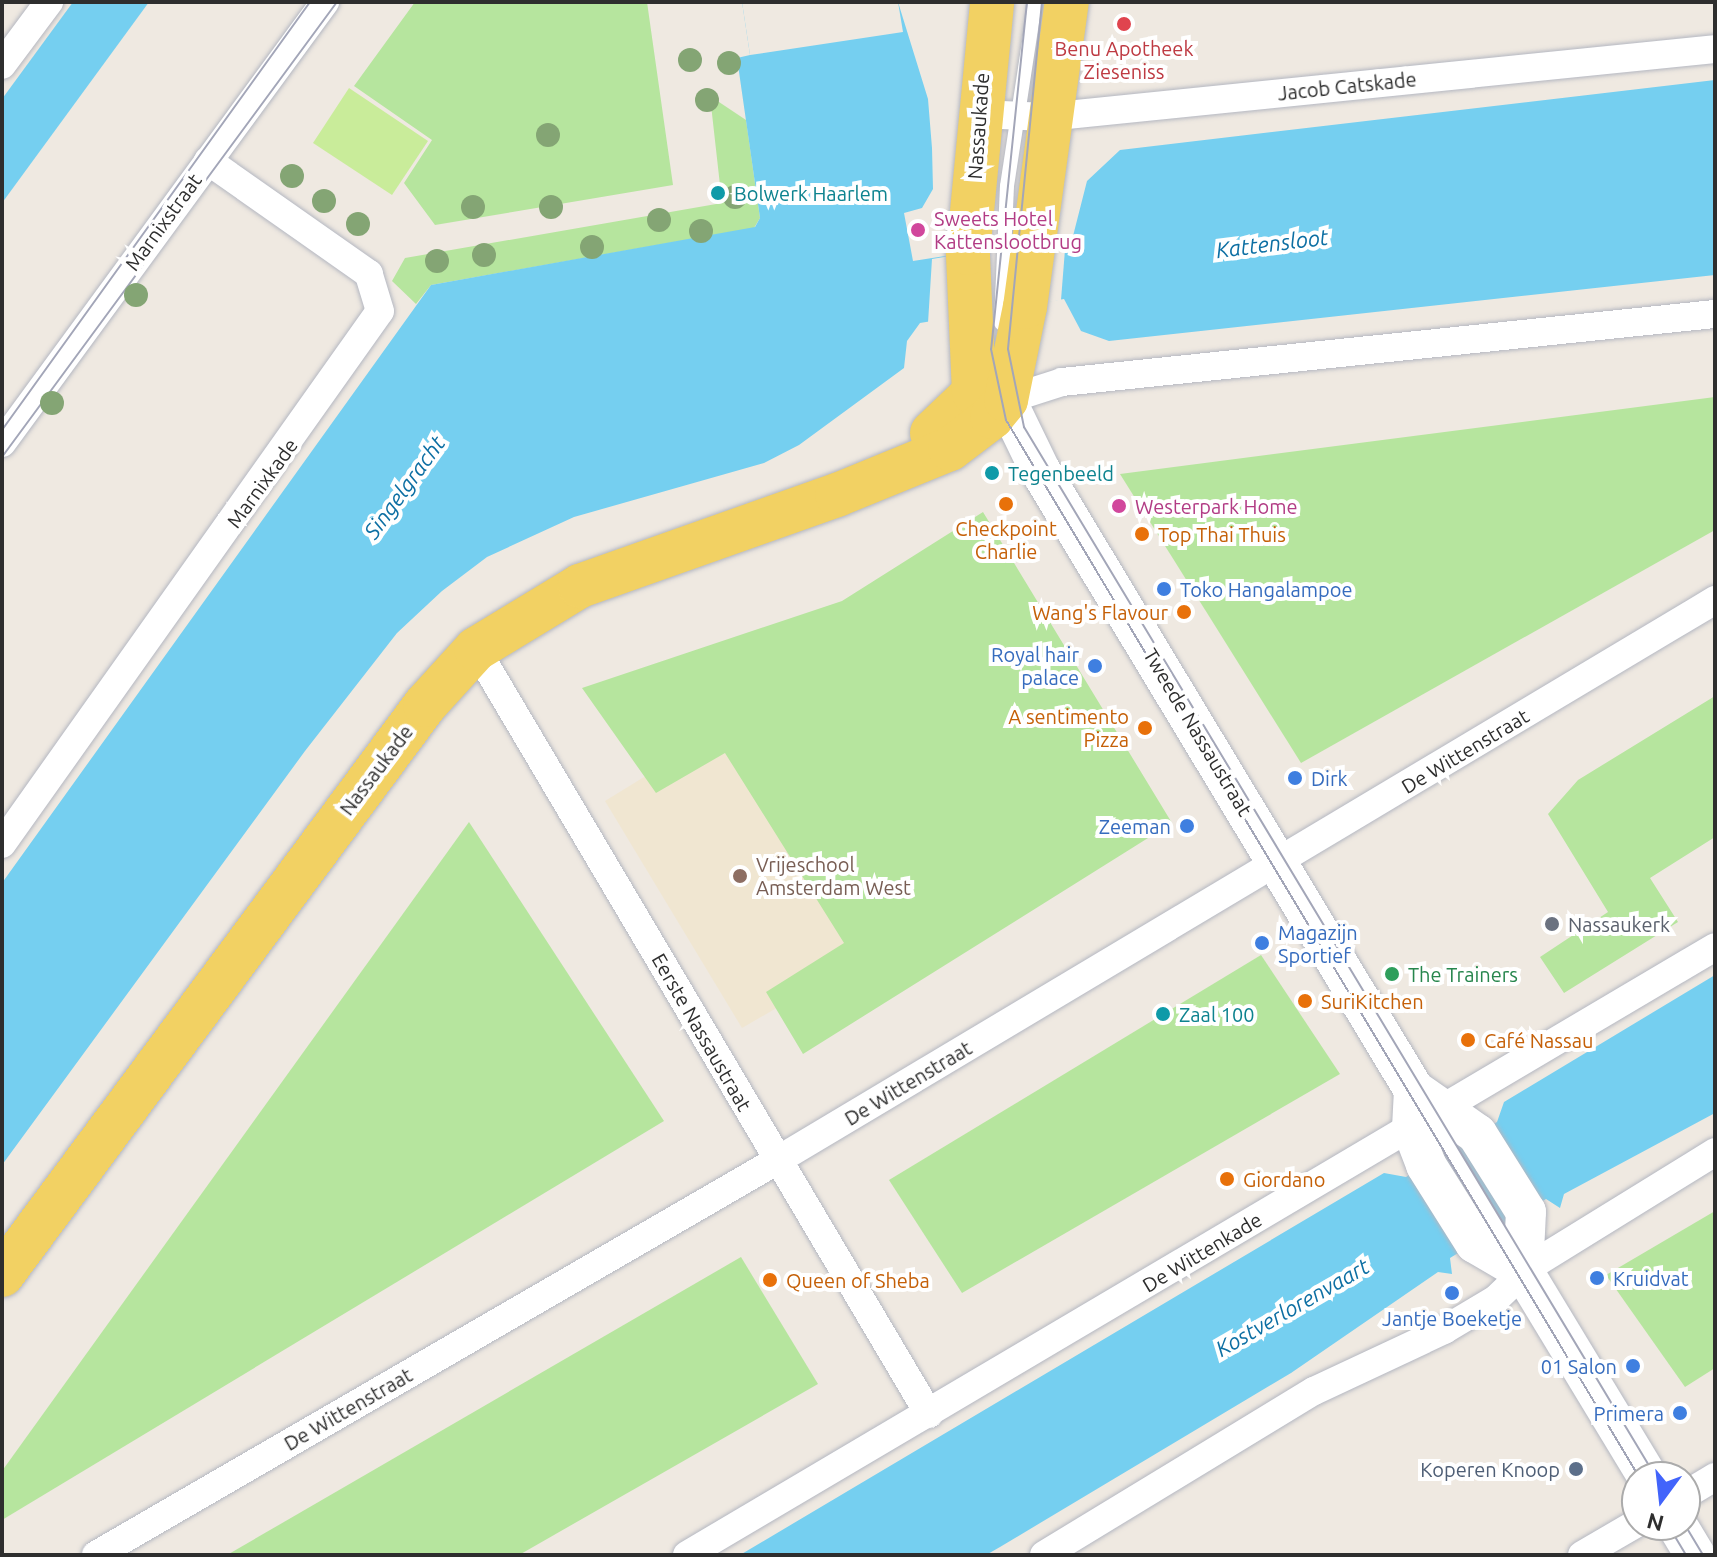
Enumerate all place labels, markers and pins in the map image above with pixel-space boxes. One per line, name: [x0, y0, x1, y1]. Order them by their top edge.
marker: Benu Apotheek Zieseniss: [1115, 15, 1133, 33]
place label: Benu Apotheek Zieseniss: [1054, 36, 1194, 83]
place label: Bolwerk Haarlem: [734, 181, 888, 205]
marker: Bolwerk Haarlem: [709, 184, 727, 202]
place label: Sweets Hotel Kattenslootbrug: [934, 206, 1082, 253]
marker: Sweets Hotel Kattenslootbrug: [909, 221, 927, 239]
place label: Tegenbeeld: [1008, 461, 1114, 485]
marker: Tegenbeeld: [983, 464, 1001, 482]
place label: Westerpark Home: [1135, 494, 1298, 518]
marker: Checkpoint Charlie: [997, 495, 1015, 513]
marker: Westerpark Home: [1110, 497, 1128, 515]
place label: Checkpoint Charlie: [955, 516, 1057, 563]
place label: Top Thai Thuis: [1158, 522, 1286, 546]
marker: Top Thai Thuis: [1133, 525, 1151, 543]
place label: Toko Hangalampoe: [1180, 577, 1353, 601]
marker: Toko Hangalampoe: [1155, 580, 1173, 598]
place label: Wang's Flavour: [1032, 600, 1168, 624]
marker: Wang's Flavour: [1175, 603, 1193, 621]
place label: Royal hair palace: [991, 642, 1079, 689]
marker: Royal hair palace: [1086, 657, 1104, 675]
place label: A sentimento Pizza: [1008, 704, 1129, 751]
marker: A sentimento Pizza: [1136, 719, 1154, 737]
place label: Dirk: [1311, 766, 1348, 790]
marker: Dirk: [1286, 769, 1304, 787]
place label: Zeeman: [1099, 814, 1171, 838]
marker: Zeeman: [1178, 817, 1196, 835]
place label: Vrijeschool Amsterdam West: [756, 852, 911, 899]
marker: Vrijeschool Amsterdam West: [731, 867, 749, 885]
place label: Nassaukerk: [1568, 912, 1670, 936]
marker: Nassaukerk: [1543, 915, 1561, 933]
place label: Magazijn Sportief: [1278, 920, 1358, 967]
marker: Magazijn Sportief: [1253, 934, 1271, 952]
place label: The Trainers: [1408, 962, 1518, 986]
marker: The Trainers: [1383, 965, 1401, 983]
place label: SuriKitchen: [1321, 989, 1424, 1013]
marker: SuriKitchen: [1296, 992, 1314, 1010]
place label: Zaal 100: [1179, 1002, 1255, 1026]
marker: Zaal 100: [1154, 1005, 1172, 1023]
place label: Café Nassau: [1484, 1028, 1593, 1052]
marker: Café Nassau: [1459, 1031, 1477, 1049]
place label: Giordano: [1243, 1167, 1325, 1191]
marker: Giordano: [1218, 1170, 1236, 1188]
place label: Kruidvat: [1613, 1266, 1689, 1290]
place label: Queen of Sheba: [786, 1268, 930, 1292]
marker: Kruidvat: [1588, 1269, 1606, 1287]
marker: Queen of Sheba: [761, 1271, 779, 1289]
marker: Jantje Boeketje: [1443, 1284, 1461, 1302]
place label: Jantje Boeketje: [1382, 1306, 1522, 1330]
place label: 01 Salon: [1541, 1354, 1617, 1378]
marker: 01 Salon: [1624, 1357, 1642, 1375]
place label: Primera: [1593, 1401, 1664, 1425]
marker: Primera: [1671, 1404, 1689, 1422]
place label: Koperen Knoop: [1420, 1457, 1560, 1481]
marker: Koperen Knoop: [1567, 1460, 1585, 1478]

